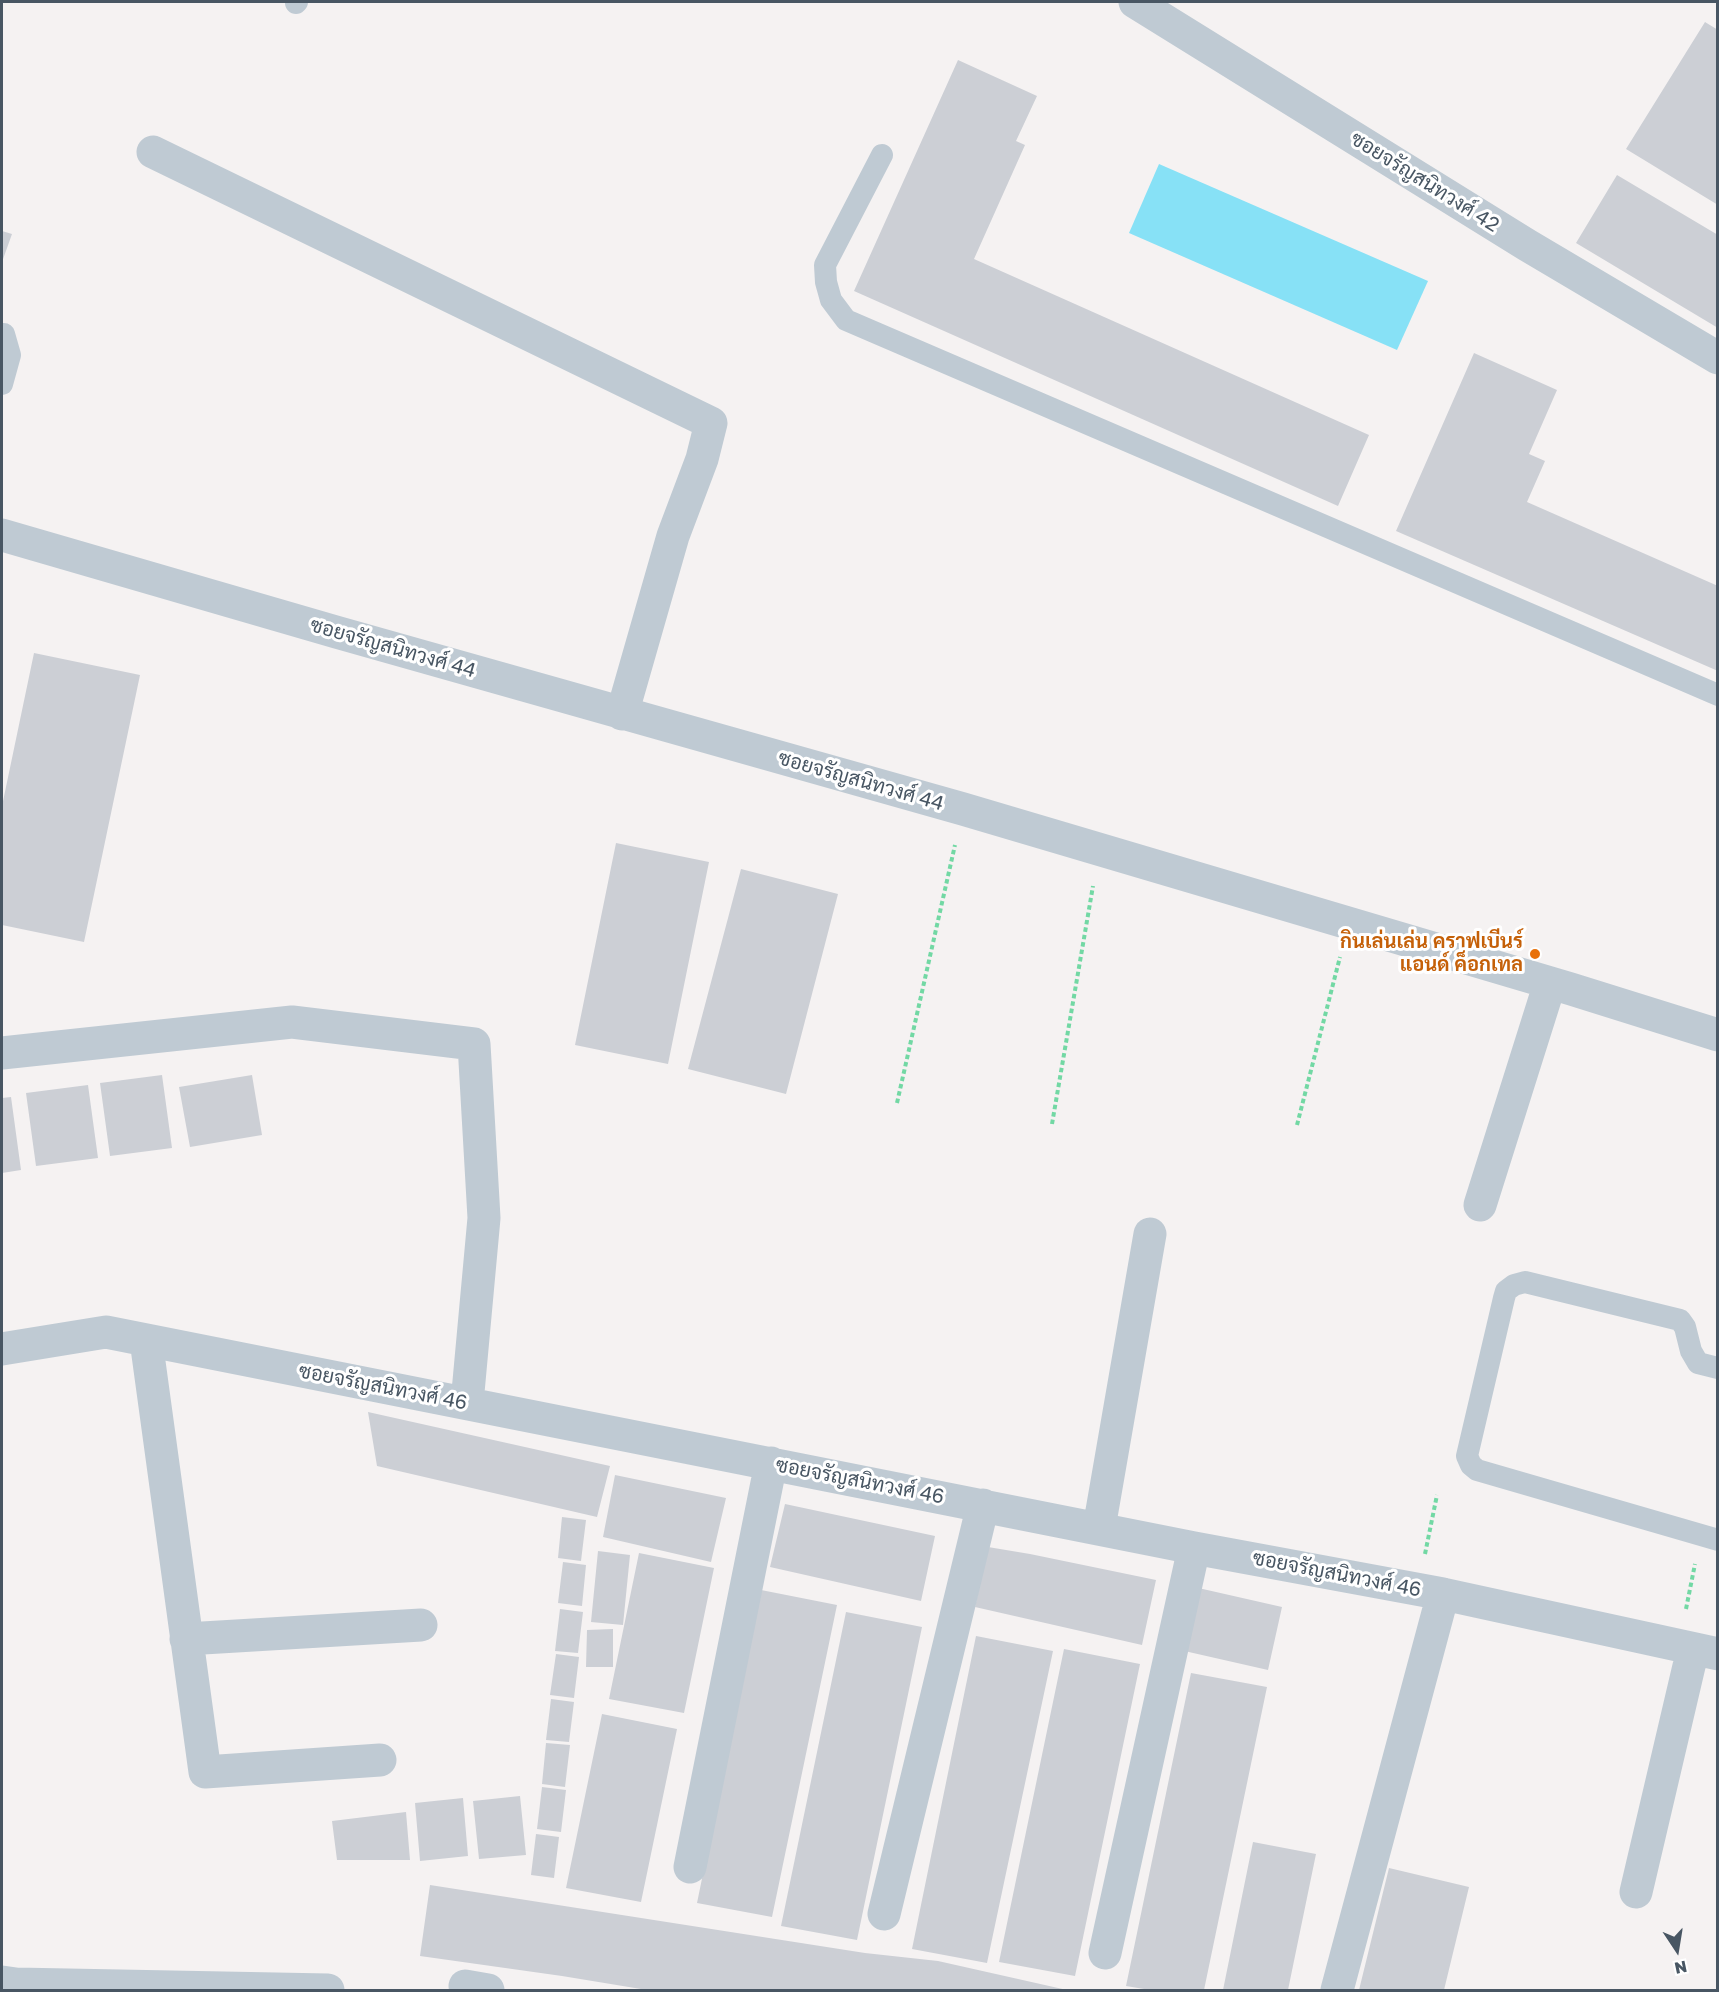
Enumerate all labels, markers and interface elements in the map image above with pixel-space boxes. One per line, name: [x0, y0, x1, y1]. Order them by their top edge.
street label: ซอยจรัญสนิทวงศ์ 42: [1346, 127, 1504, 237]
street label: ซอยจรัญสนิทวงศ์ 44: [307, 613, 479, 683]
street label: ซอยจรัญสนิทวงศ์ 44: [775, 746, 947, 816]
place label: กินเล่นเล่น คราฟเบีนร์ แอนด์ ค็อกเทล: [1340, 930, 1523, 977]
marker: กินเล่นเล่น คราฟเบีนร์ แอนด์ ค็อกเทล: [1528, 947, 1542, 961]
street label: ซอยจรัญสนิทวงศ์ 46: [297, 1359, 469, 1415]
street label: ซอยจรัญสนิทวงศ์ 46: [774, 1453, 946, 1509]
street label: ซอยจรัญสนิทวงศ์ 46: [1251, 1546, 1423, 1602]
north arrow: [1647, 1920, 1707, 1980]
text: N: [1673, 1957, 1689, 1979]

